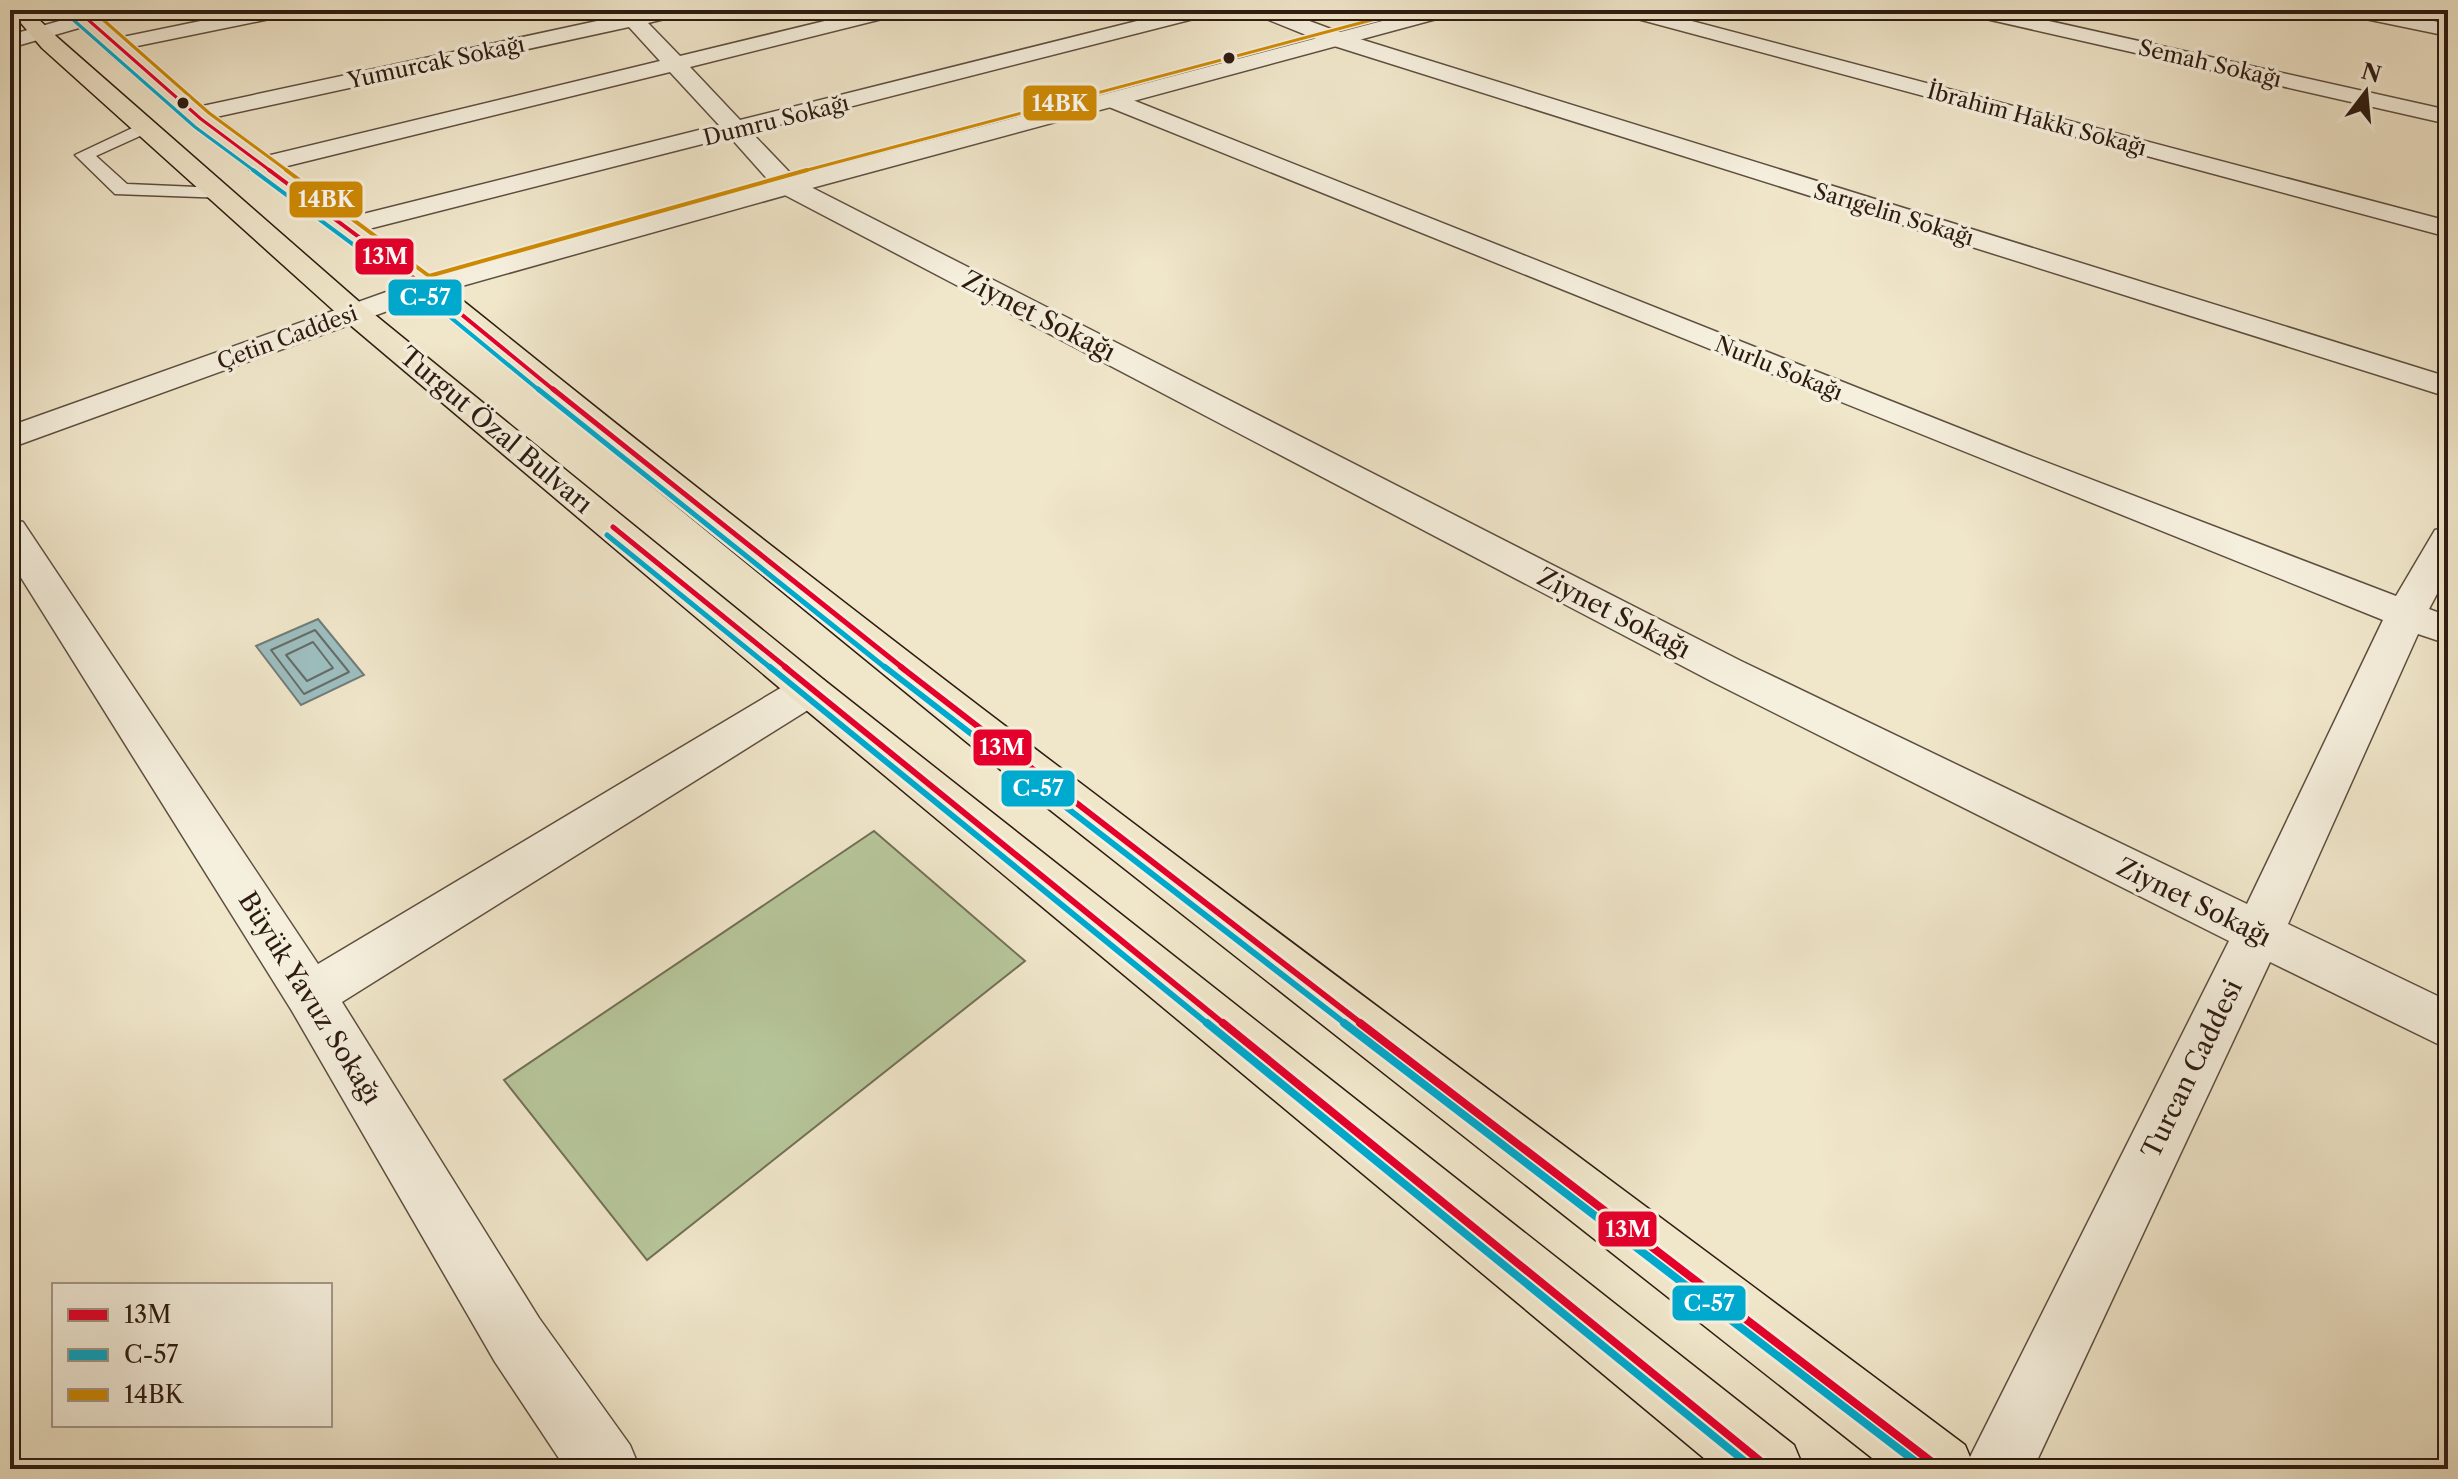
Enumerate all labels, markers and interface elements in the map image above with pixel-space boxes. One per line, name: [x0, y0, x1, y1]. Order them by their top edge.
street label: Yumurcak Sokağı: [344, 30, 527, 95]
street label: Semah Sokağı: [2136, 34, 2284, 93]
unlabelled marker: [1221, 50, 1237, 66]
north arrow: [2326, 52, 2406, 132]
text: N: [2358, 58, 2384, 89]
street label: İbrahim Hakkı Sokağı: [1924, 77, 2150, 162]
line badge: 14BK: [1022, 84, 1098, 122]
street label: Dumru Sokağı: [700, 89, 852, 152]
text: 14BK: [1032, 90, 1090, 117]
unlabelled marker: [175, 95, 191, 111]
street label: Sarıgelin Sokağı: [1811, 177, 1977, 252]
line badge: 14BK: [288, 180, 364, 219]
text: 14BK: [298, 186, 356, 213]
line badge: 13M: [354, 237, 415, 276]
text: 13M: [362, 243, 408, 270]
street label: Ziynet Sokağı: [957, 264, 1121, 368]
line badge: C-57: [387, 278, 463, 317]
text: C-57: [399, 284, 451, 311]
street label: Çetin Caddesi: [213, 299, 361, 375]
street label: Nurlu Sokağı: [1711, 331, 1847, 406]
street label: Turgut Özal Bulvarı: [393, 340, 599, 520]
street label: Ziynet Sokağı: [1532, 561, 1696, 665]
line badge: 13M: [972, 728, 1033, 767]
text: 13M: [979, 734, 1025, 761]
line badge: C-57: [1000, 769, 1076, 808]
text: C-57: [1012, 775, 1064, 802]
street label: Ziynet Sokağı: [2112, 851, 2276, 953]
street label: Büyük Yavuz Sokağı: [232, 886, 388, 1110]
street label: Turcan Caddesi: [2135, 974, 2249, 1164]
line badge: 13M: [1597, 1210, 1658, 1248]
text: 13M: [1605, 1216, 1651, 1243]
legend: [52, 1283, 332, 1427]
line badge: C-57: [1671, 1284, 1747, 1322]
text: C-57: [1683, 1290, 1735, 1317]
text: 13M: [124, 1300, 172, 1329]
text: C-57: [124, 1340, 179, 1369]
text: 14BK: [124, 1380, 185, 1409]

